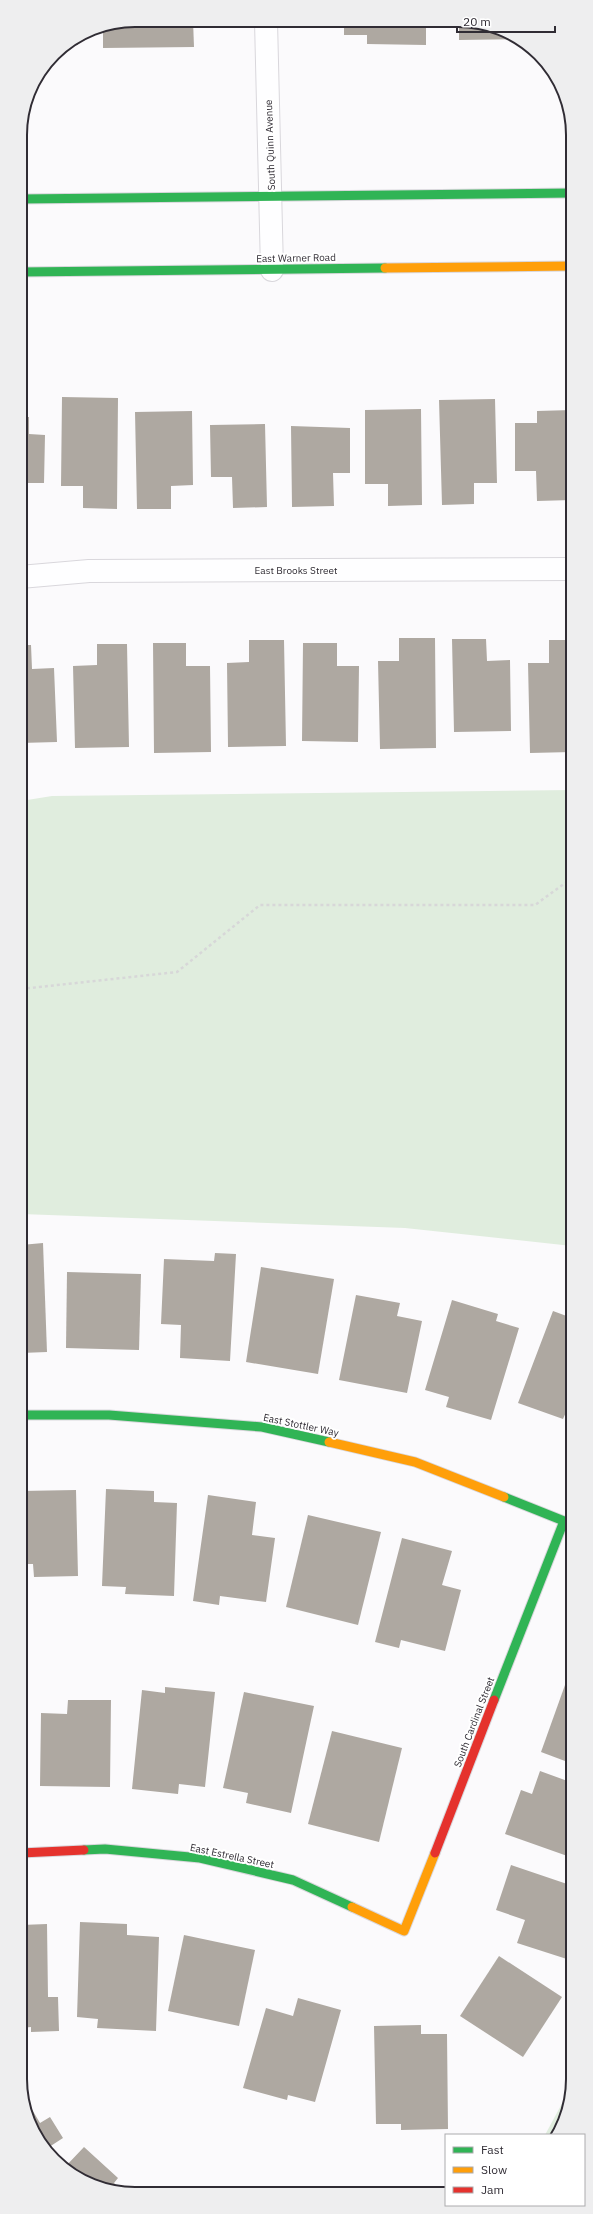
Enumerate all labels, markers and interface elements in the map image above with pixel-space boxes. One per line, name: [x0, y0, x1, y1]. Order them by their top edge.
scale bar: [457, 8, 555, 34]
text: 20 m: [463, 14, 491, 29]
street label: South Quinn Avenue: [262, 99, 278, 191]
street label: East Warner Road: [256, 251, 336, 265]
street label: East Brooks Street: [254, 564, 338, 577]
street label: East Stottler Way: [262, 1411, 340, 1439]
street label: South Cardinal Street: [451, 1675, 497, 1769]
street label: East Estrella Street: [189, 1841, 276, 1871]
legend: [445, 2134, 585, 2206]
text: Fast: [481, 2142, 504, 2157]
text: Slow: [481, 2162, 507, 2177]
text: Jam: [481, 2182, 504, 2197]

